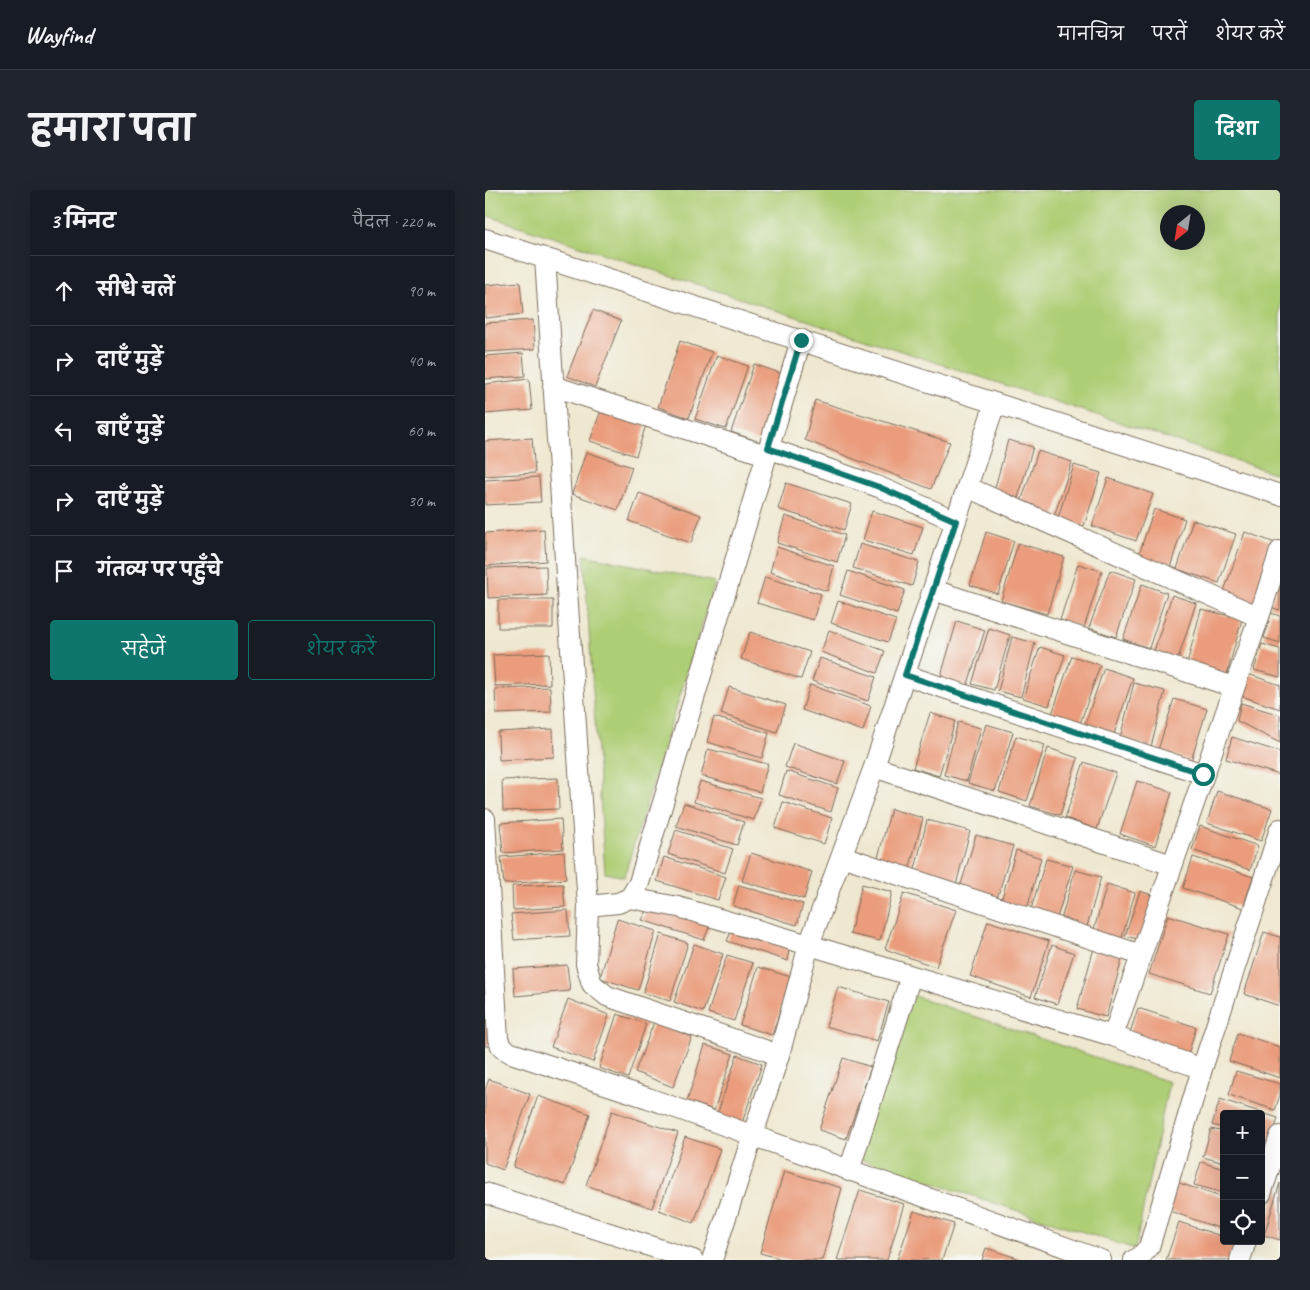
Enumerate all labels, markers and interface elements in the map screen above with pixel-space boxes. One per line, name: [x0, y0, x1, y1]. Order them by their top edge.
text: Wayfind: [25, 20, 92, 50]
text: मानचित्र: [1058, 23, 1124, 45]
text: परतें: [1152, 23, 1187, 45]
text: शेयर करें: [1215, 23, 1285, 45]
button: दिशा: [1194, 100, 1280, 160]
text: हमारा पता: [30, 106, 194, 151]
north arrow: [1160, 205, 1205, 250]
text: 3 मिनट: [50, 208, 116, 234]
text: पैदल · 220 m: [353, 212, 435, 232]
icon: ahead: [50, 277, 78, 305]
text: सीधे चलें: [97, 278, 175, 302]
text: 90 m: [408, 281, 435, 301]
route end: [790, 329, 813, 352]
icon: right: [50, 347, 78, 375]
text: दाएँ मुड़ें: [97, 348, 163, 372]
text: 40 m: [408, 351, 435, 371]
icon: left: [50, 417, 78, 445]
text: बाएँ मुड़ें: [97, 418, 163, 442]
text: 60 m: [408, 421, 435, 441]
icon: right: [50, 487, 78, 515]
text: दाएँ मुड़ें: [97, 488, 163, 512]
text: 30 m: [408, 491, 435, 511]
icon: arrive: [50, 557, 78, 585]
text: गंतव्य पर पहुँचे: [97, 558, 222, 582]
button: सहेजें: [50, 620, 238, 680]
button: शेयर करें: [248, 620, 435, 680]
route start: [1192, 763, 1215, 786]
map controls: [1220, 1110, 1265, 1245]
button: +: [1220, 1110, 1265, 1155]
button: −: [1220, 1155, 1265, 1200]
button: locate: [1220, 1200, 1265, 1245]

